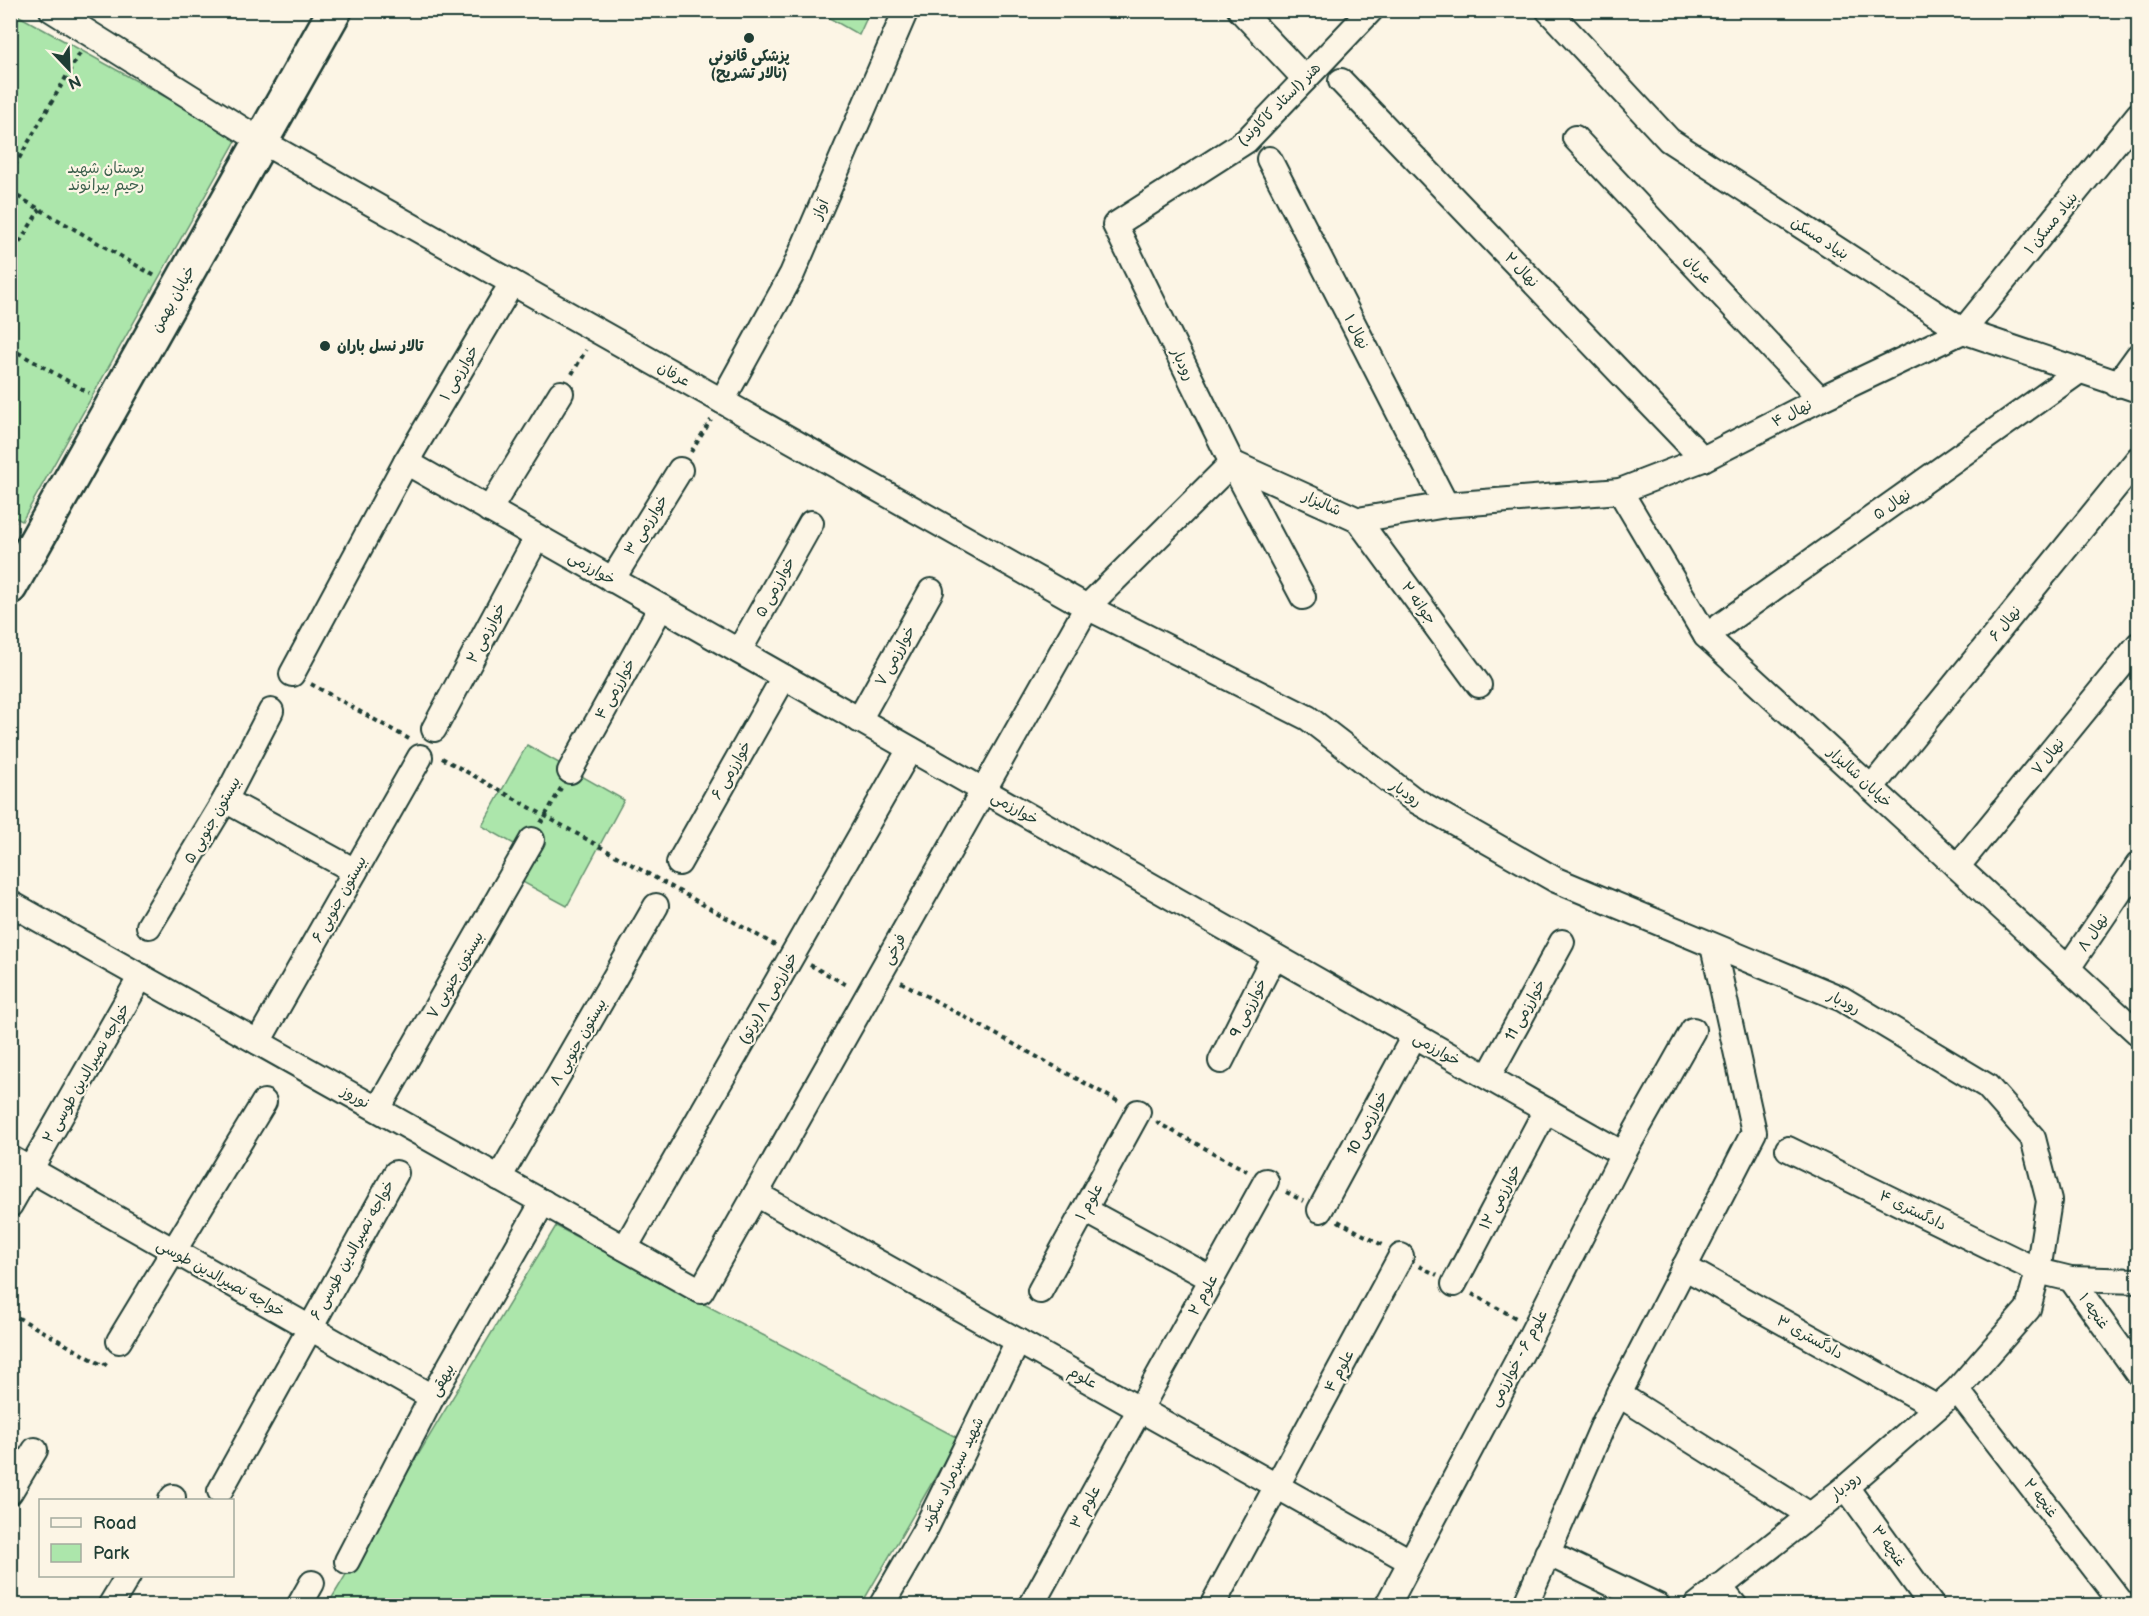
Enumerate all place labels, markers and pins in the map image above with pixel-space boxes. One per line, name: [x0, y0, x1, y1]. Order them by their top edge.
marker: پزشکی قانونی (تالار تشریح): [742, 31, 756, 45]
place label: پزشکی قانونی (تالار تشریح): [708, 47, 790, 83]
place label: تالار نسل باران: [337, 337, 424, 356]
marker: تالار نسل باران: [318, 339, 332, 353]

